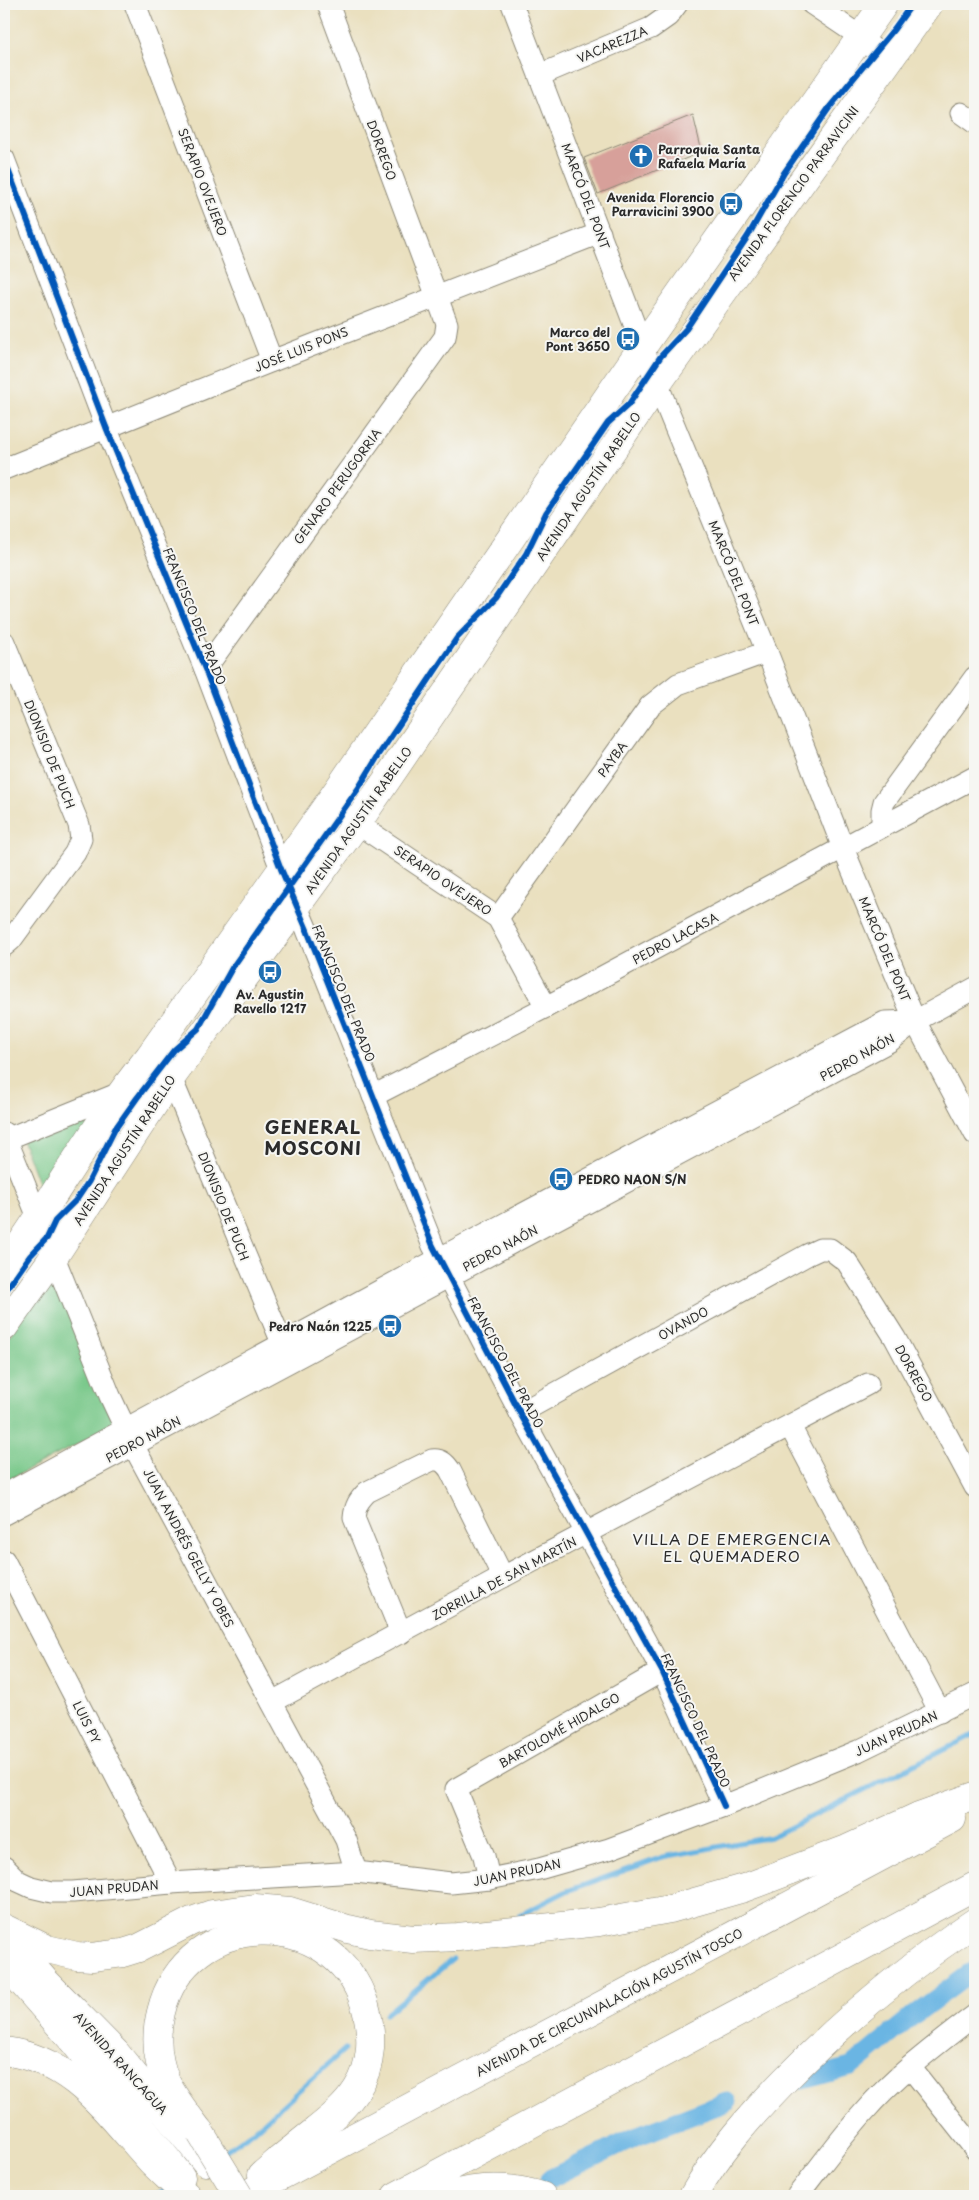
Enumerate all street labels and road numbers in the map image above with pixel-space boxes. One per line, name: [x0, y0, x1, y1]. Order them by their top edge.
street label: VACAREZZA: [574, 21, 650, 67]
street label: AVENIDA FLORENCIO PARRAVICINI: [723, 102, 863, 284]
street label: DORREGO: [363, 117, 401, 183]
street label: SERAPIO OVEJERO: [174, 125, 232, 239]
street label: MARCÓ DEL PONT: [557, 140, 615, 253]
street label: JOSÉ LUIS PONS: [251, 322, 351, 376]
street label: AVENIDA AGUSTÍN RABELLO: [531, 408, 645, 564]
street label: GENARO PERUGORRIA: [289, 424, 385, 548]
street label: MARCÓ DEL PONT: [705, 517, 764, 629]
street label: FRANCISCO DEL PRADO: [159, 544, 231, 688]
street label: DIONISIO DE PUCH: [20, 697, 80, 811]
street label: PAYBA: [593, 737, 631, 781]
street label: AVENIDA AGUSTÍN RABELLO: [300, 743, 416, 897]
street label: SERAPIO OVEJERO: [391, 841, 496, 920]
street label: MARCÓ DEL PONT: [855, 894, 916, 1005]
street label: PEDRO LACASA: [629, 908, 721, 968]
street label: FRANCISCO DEL PRADO: [308, 921, 380, 1065]
street label: PEDRO NAÓN: [816, 1029, 898, 1085]
street label: AVENIDA AGUSTÍN RABELLO: [69, 1071, 179, 1229]
street label: DIONISIO DE PUCH: [194, 1149, 254, 1263]
street label: PEDRO NAÓN: [459, 1221, 541, 1275]
street label: FRANCISCO DEL PRADO: [464, 1293, 548, 1431]
street label: OVANDO: [655, 1302, 711, 1344]
street label: DORREGO: [891, 1341, 937, 1405]
street label: PEDRO NAÓN: [102, 1412, 184, 1466]
street label: JUAN ANDRÉS GELLY Y OBES: [139, 1465, 239, 1631]
street label: ZORRILLA DE SAN MARTÍN: [428, 1532, 580, 1624]
street label: FRANCISCO DEL PRADO: [657, 1650, 735, 1790]
street label: BARTOLOMÉ HIDALGO: [495, 1688, 623, 1772]
street label: LUIS PY: [69, 1698, 105, 1746]
street label: JUAN PRUDAN: [852, 1706, 940, 1760]
street label: JUAN PRUDAN: [471, 1854, 563, 1890]
street label: JUAN PRUDAN: [69, 1875, 159, 1901]
street label: AVENIDA DE CIRCUNVALACIÓN AGUSTÍN TOSCO: [472, 1924, 746, 2080]
street label: AVENIDA RANCAGUA: [70, 2008, 172, 2118]

